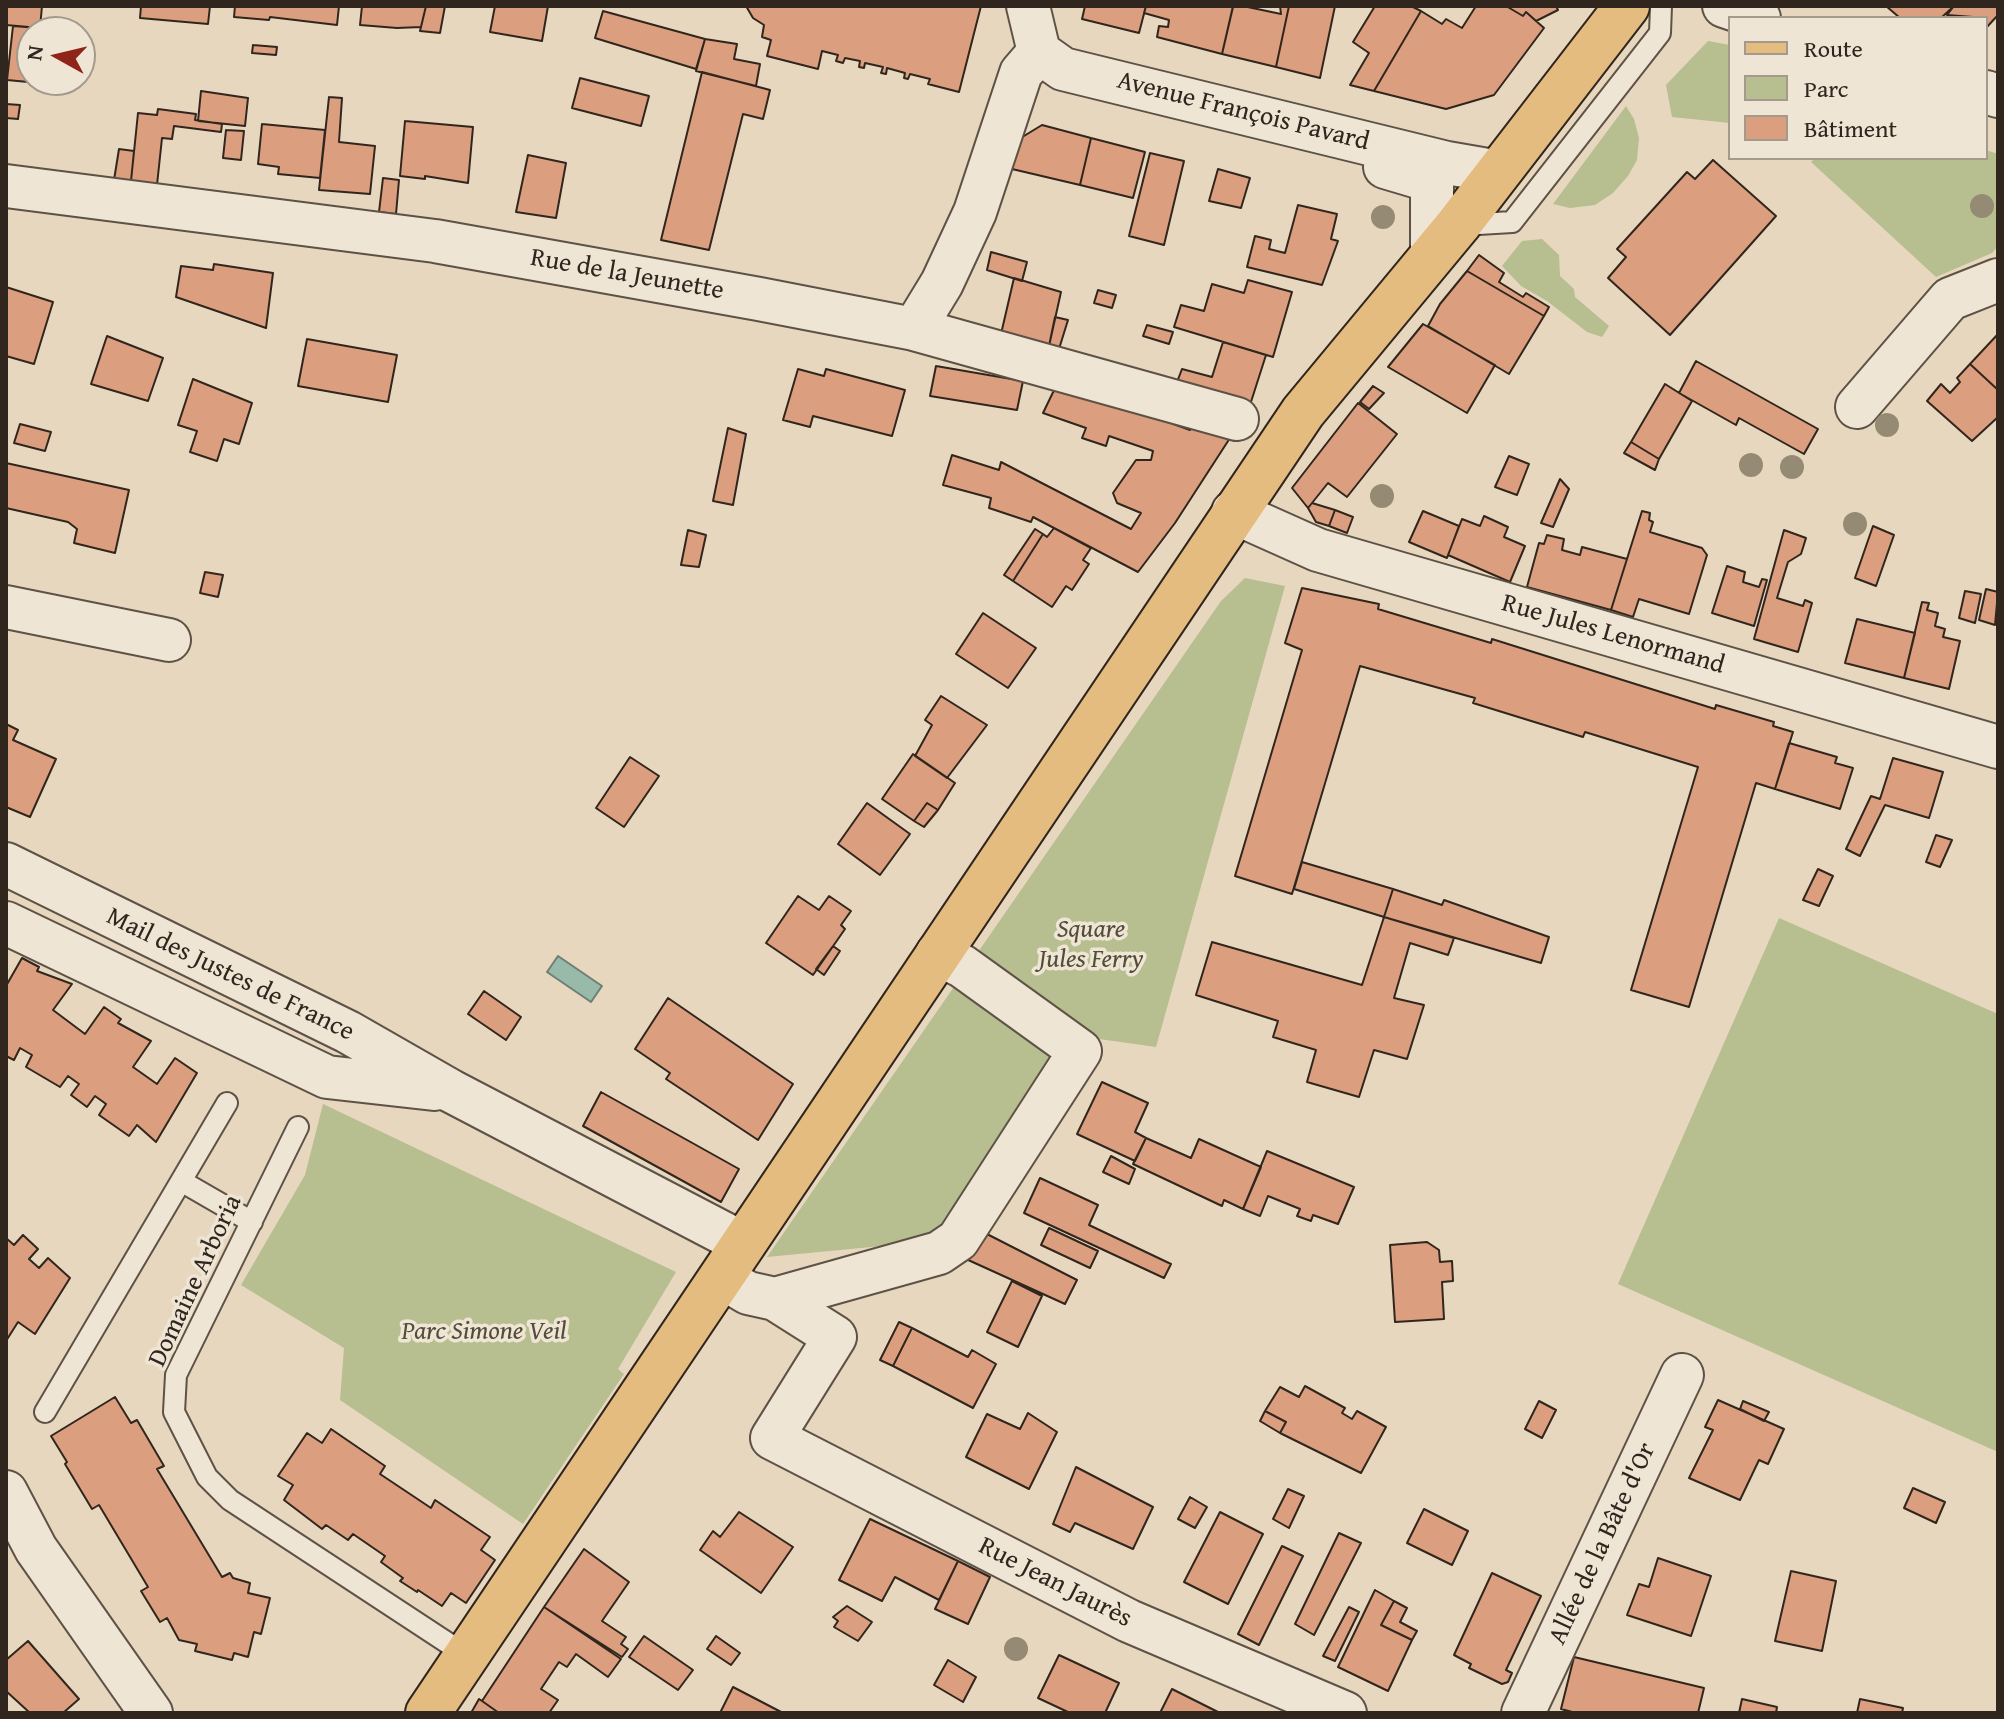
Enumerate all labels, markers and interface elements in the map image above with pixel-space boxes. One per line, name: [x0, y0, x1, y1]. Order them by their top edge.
north arrow: [16, 16, 96, 96]
legend: [1728, 16, 1988, 160]
text: Route: [1804, 31, 1863, 66]
text: N: [17, 43, 51, 62]
street label: Avenue François Pavard: [1114, 66, 1372, 158]
text: Parc: [1804, 71, 1848, 106]
text: Bâtiment: [1804, 111, 1897, 146]
street label: Rue de la Jeunette: [528, 243, 726, 307]
street label: Rue Jules Lenormand: [1498, 588, 1728, 682]
street label: Mail des Justes de France: [101, 901, 359, 1049]
park label: Square Jules Ferry: [1039, 914, 1143, 976]
street label: Domaine Arboria: [143, 1190, 249, 1372]
park label: Parc Simone Veil: [402, 1316, 566, 1348]
street label: Allée de la Bâte d'Or: [1543, 1438, 1663, 1650]
street label: Rue Jean Jaurès: [973, 1531, 1137, 1635]

